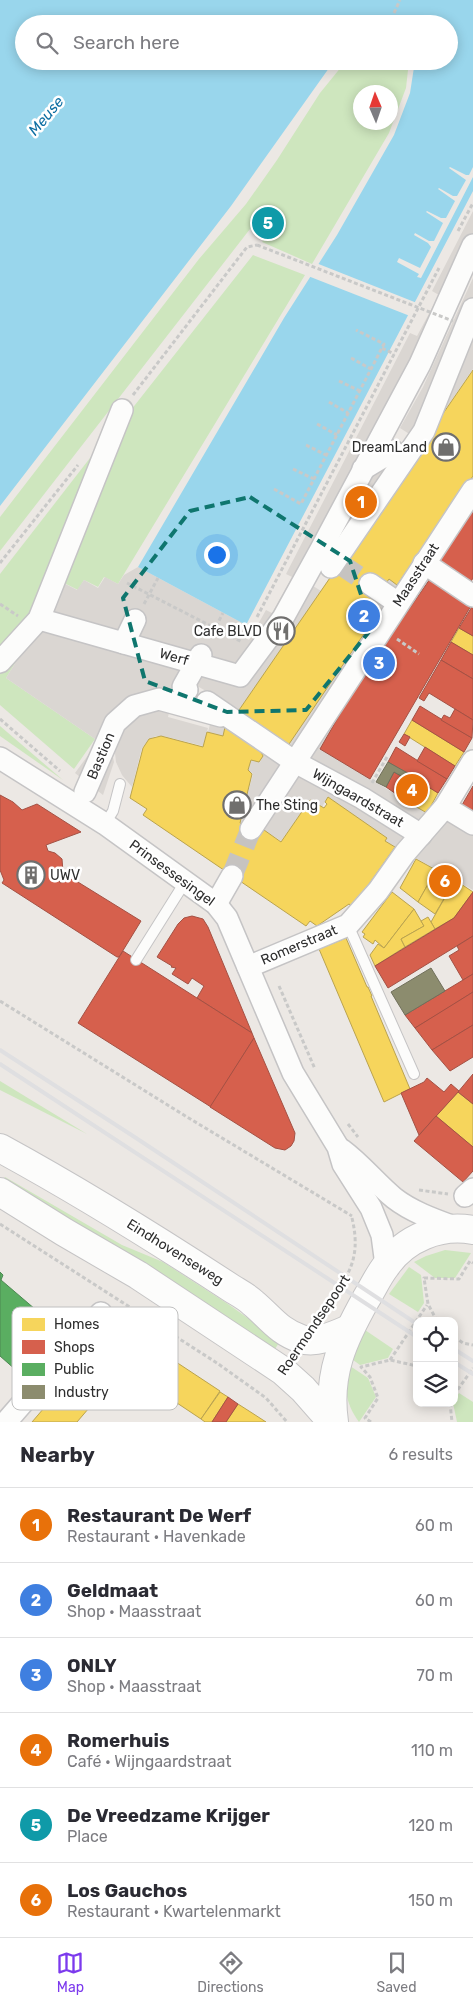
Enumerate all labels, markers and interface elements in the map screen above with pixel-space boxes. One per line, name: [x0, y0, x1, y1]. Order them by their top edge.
search box: [15, 15, 458, 70]
icon: search: [33, 29, 61, 57]
text: Search here: [73, 31, 180, 54]
north arrow: [353, 85, 398, 130]
water label: Meuse: [25, 92, 68, 139]
pin: 5: [252, 204, 284, 242]
shop icon: DreamLand: [431, 432, 461, 462]
place label: DreamLand: [352, 439, 427, 456]
pin: 1: [345, 483, 377, 521]
street label: Maasstraat: [389, 540, 443, 610]
your location: [204, 542, 230, 568]
pin: 2: [348, 597, 380, 635]
restaurant icon: Cafe BLVD: [266, 616, 296, 646]
place label: Cafe BLVD: [194, 623, 262, 640]
pin: 3: [363, 644, 395, 682]
street label: Werf: [157, 645, 191, 669]
street label: Bastion: [83, 730, 119, 782]
street label: Wijngaardstraat: [309, 765, 407, 831]
pin: 4: [396, 771, 428, 809]
shop icon: The Sting: [222, 790, 252, 820]
place label: The Sting: [256, 797, 318, 814]
street label: Prinsessesingel: [126, 836, 218, 910]
building icon: UWV: [16, 860, 46, 890]
pin: 6: [429, 862, 461, 900]
place label: UWV: [50, 867, 80, 884]
street label: Romerstraat: [258, 921, 340, 969]
street label: Eindhovenseweg: [124, 1215, 226, 1289]
street label: Roermondsepoort: [274, 1271, 354, 1379]
legend: [12, 1307, 178, 1410]
text: Homes: [54, 1316, 99, 1333]
map controls: [413, 1317, 458, 1407]
button: locate: [413, 1317, 458, 1362]
text: Shops: [54, 1339, 95, 1356]
text: Public: [54, 1361, 95, 1378]
button: layers: [413, 1362, 458, 1407]
text: Industry: [54, 1384, 109, 1401]
text: Nearby: [20, 1442, 95, 1467]
text: 6 results: [388, 1445, 453, 1464]
text: Restaurant De Werf: [67, 1504, 251, 1527]
text: 1: [32, 1516, 40, 1535]
text: 60 m: [415, 1516, 453, 1535]
text: Restaurant · Havenkade: [67, 1527, 246, 1546]
text: Geldmaat: [67, 1579, 158, 1602]
text: 2: [31, 1591, 41, 1610]
text: 60 m: [415, 1591, 453, 1610]
text: Shop · Maasstraat: [67, 1602, 201, 1621]
text: ONLY: [67, 1654, 117, 1677]
text: 3: [31, 1666, 41, 1685]
text: 70 m: [416, 1666, 453, 1685]
text: Shop · Maasstraat: [67, 1677, 201, 1696]
text: Romerhuis: [67, 1729, 169, 1752]
text: 4: [31, 1741, 41, 1760]
text: 110 m: [411, 1741, 453, 1760]
text: Café · Wijngaardstraat: [67, 1752, 232, 1771]
text: De Vreedzame Krijger: [67, 1804, 270, 1827]
text: 5: [31, 1816, 41, 1835]
text: 120 m: [408, 1816, 453, 1835]
text: Place: [67, 1827, 108, 1846]
text: Los Gauchos: [67, 1879, 187, 1902]
text: 6: [31, 1891, 41, 1910]
text: 150 m: [408, 1891, 453, 1910]
text: Restaurant · Kwartelenmarkt: [67, 1902, 281, 1921]
tab: Map: [56, 1949, 84, 1996]
tab: Directions: [197, 1949, 264, 1996]
tab: Saved: [377, 1949, 417, 1996]

